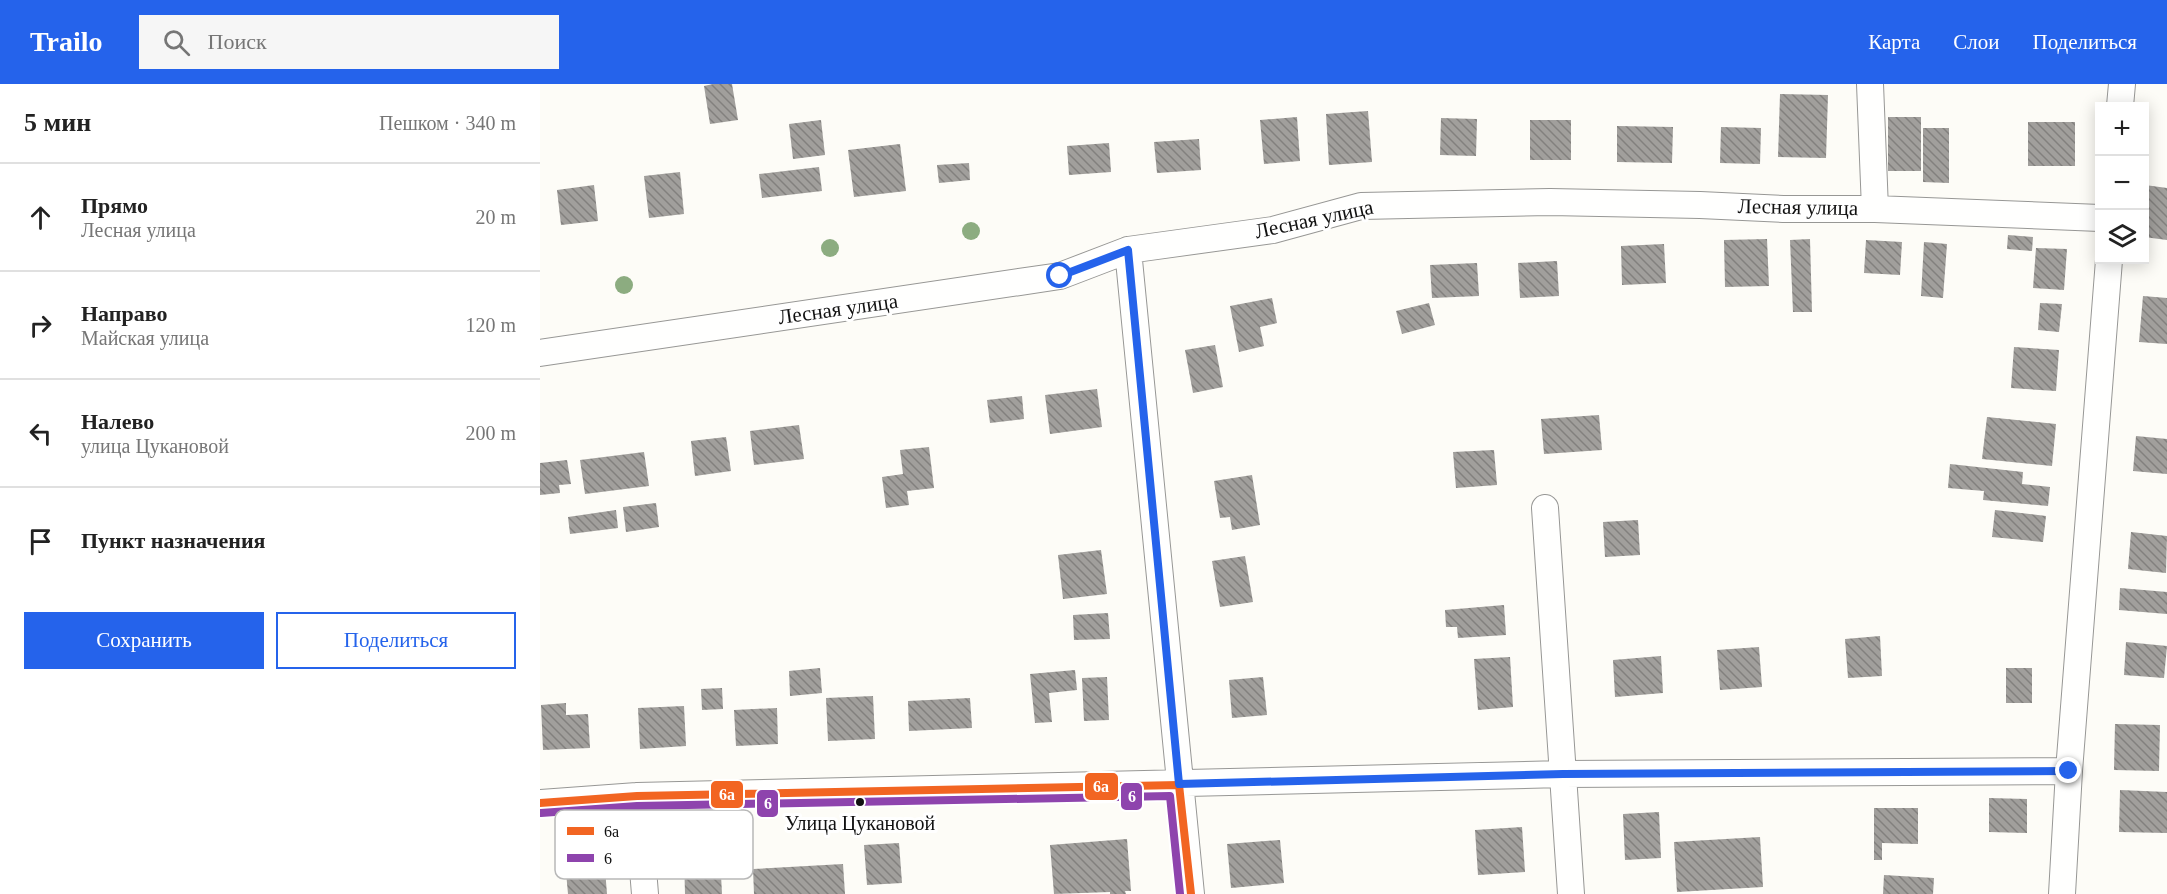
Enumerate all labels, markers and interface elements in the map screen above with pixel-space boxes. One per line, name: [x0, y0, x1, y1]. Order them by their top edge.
search box: [139, 15, 559, 69]
text: Trailo: [30, 26, 103, 57]
icon: search: [160, 26, 193, 59]
text: Поиск: [208, 29, 267, 54]
text: Карта: [1868, 30, 1920, 54]
text: Слои: [1953, 30, 1999, 54]
text: Поделиться: [2032, 30, 2137, 54]
map controls: [2095, 102, 2149, 264]
button: +: [2095, 102, 2149, 156]
text: 5 мин: [24, 108, 91, 137]
text: Пешком · 340 m: [379, 112, 516, 134]
button: −: [2095, 156, 2149, 210]
text: Прямо: [81, 193, 148, 218]
street label: Лесная улица: [1738, 194, 1859, 220]
street label: Лесная улица: [1253, 195, 1376, 243]
icon: ahead: [24, 201, 57, 234]
text: 20 m: [475, 206, 516, 228]
button: layers: [2095, 210, 2149, 264]
text: Лесная улица: [81, 219, 196, 241]
route start: [1046, 262, 1072, 288]
street label: Лесная улица: [777, 289, 900, 329]
text: Направо: [81, 301, 167, 326]
icon: right: [24, 309, 57, 342]
text: 120 m: [465, 314, 516, 336]
text: Майская улица: [81, 327, 209, 349]
text: Налево: [81, 409, 154, 434]
icon: left: [24, 417, 57, 450]
text: 200 m: [465, 422, 516, 444]
text: улица Цукановой: [81, 435, 229, 457]
icon: arrive: [24, 525, 57, 558]
text: Пункт назначения: [81, 528, 266, 553]
button: Сохранить: [24, 612, 264, 669]
button: Поделиться: [276, 612, 516, 669]
route end: [2055, 757, 2081, 783]
line badge: 6а: [1084, 772, 1119, 801]
text: 6а: [1093, 778, 1109, 795]
line badge: 6а: [710, 780, 744, 809]
line badge: 6: [1120, 782, 1143, 811]
text: 6а: [719, 786, 735, 803]
text: 6: [1128, 788, 1136, 805]
line badge: 6: [756, 789, 779, 818]
text: 6: [764, 795, 772, 812]
marker: Улица Цукановой: [854, 796, 866, 808]
legend: [555, 810, 753, 879]
place label: Улица Цукановой: [785, 812, 936, 835]
text: 6а: [604, 823, 619, 840]
text: 6: [604, 850, 612, 867]

